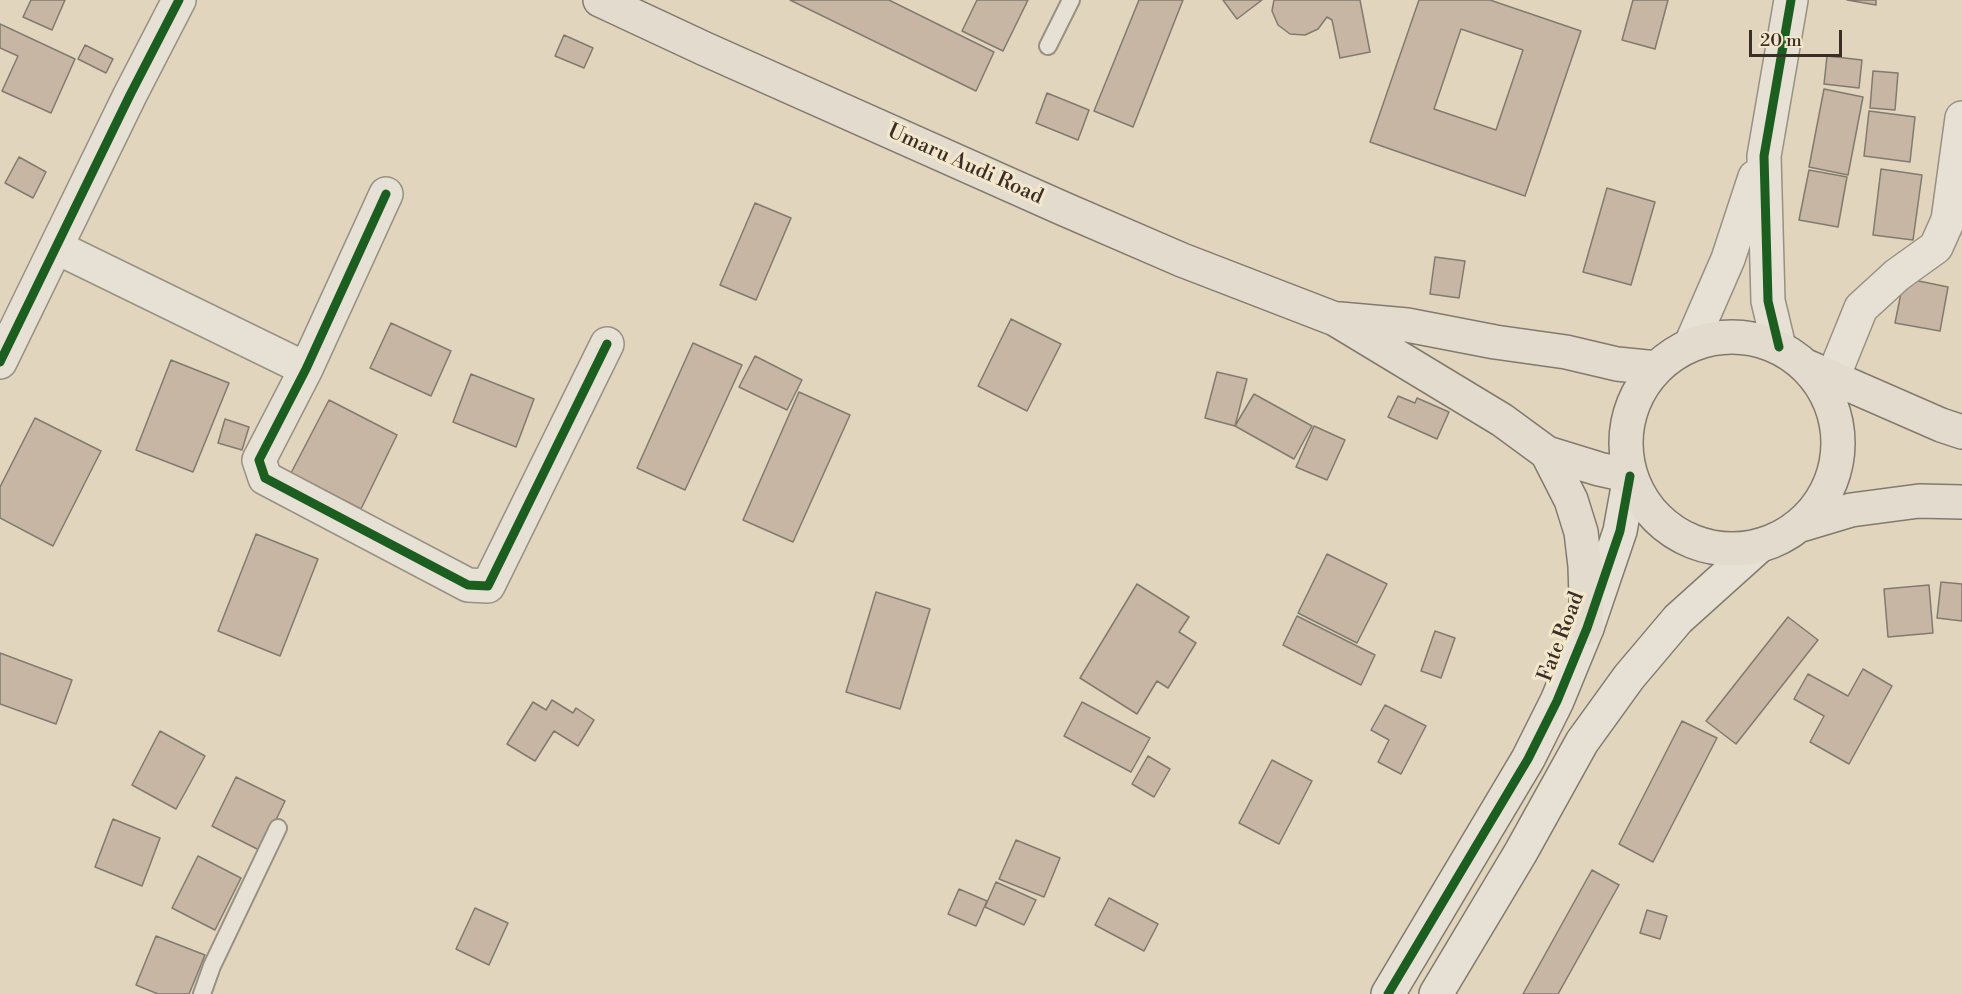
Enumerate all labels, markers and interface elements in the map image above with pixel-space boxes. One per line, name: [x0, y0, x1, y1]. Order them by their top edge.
scale bar: [1752, 18, 1845, 56]
text: 20 m: [1760, 29, 1802, 52]
street label: Umaru Audi Road: [883, 119, 1047, 211]
street label: Fate Road: [1533, 589, 1591, 685]

